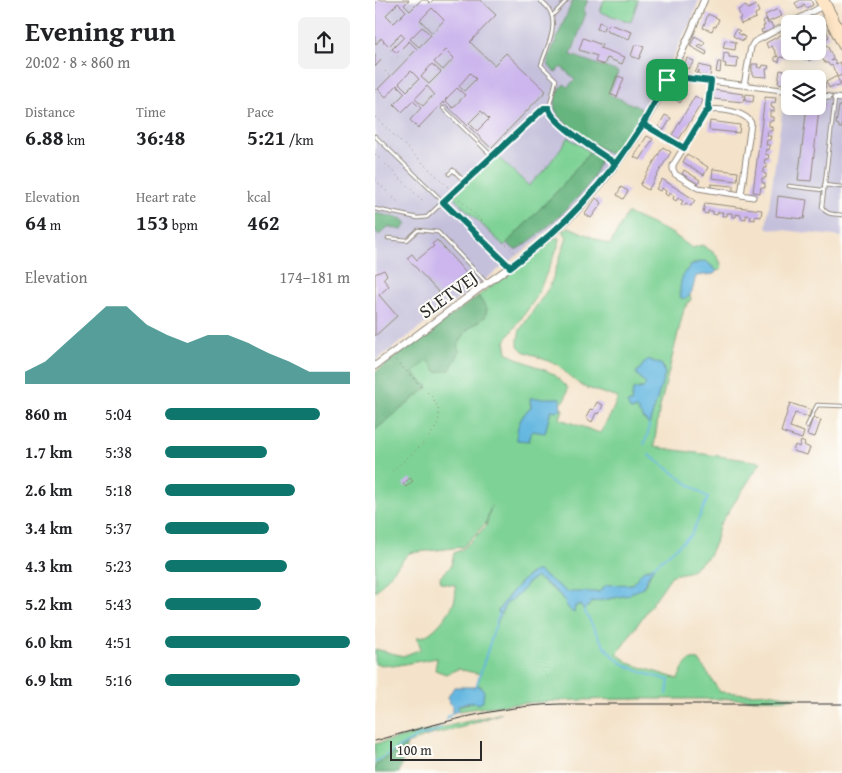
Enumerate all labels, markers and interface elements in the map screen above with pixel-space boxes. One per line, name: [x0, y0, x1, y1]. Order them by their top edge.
text: Evening run: [25, 10, 176, 51]
map controls: [781, 15, 826, 115]
button: locate: [781, 15, 826, 60]
button: share: [298, 17, 350, 69]
text: 20:02 · 8 × 860 m: [25, 50, 130, 74]
pin: [646, 59, 688, 101]
icon: arrive: [653, 66, 681, 94]
button: layers: [781, 70, 826, 115]
text: Distance: [25, 102, 75, 122]
text: Time: [136, 102, 166, 122]
text: Pace: [247, 102, 274, 122]
text: 6.88: [25, 122, 64, 153]
text: 36:48: [136, 122, 185, 153]
text: 5:21: [247, 122, 286, 153]
text: km: [64, 130, 85, 150]
text: /km: [286, 130, 314, 150]
text: Elevation: [25, 187, 80, 207]
text: Heart rate: [136, 187, 196, 207]
text: kcal: [247, 187, 271, 207]
text: 64: [25, 207, 47, 238]
text: 153: [136, 207, 169, 238]
text: 462: [247, 207, 280, 238]
text: m: [47, 215, 61, 235]
text: bpm: [169, 215, 198, 235]
street label: SLETVEJ: [413, 263, 483, 325]
text: Elevation: [25, 265, 88, 289]
text: 174–181 m: [280, 265, 350, 289]
text: 860 m: [25, 402, 67, 426]
text: 5:04: [105, 402, 132, 426]
text: 1.7 km: [25, 440, 72, 464]
text: 5:38: [105, 440, 132, 464]
text: 2.6 km: [25, 478, 72, 502]
text: 5:18: [105, 478, 132, 502]
text: 3.4 km: [25, 516, 72, 540]
text: 5:37: [105, 516, 132, 540]
text: 4.3 km: [25, 554, 72, 578]
text: 5:23: [105, 554, 132, 578]
text: 5.2 km: [25, 592, 72, 616]
text: 5:43: [105, 592, 132, 616]
text: 6.0 km: [25, 630, 72, 654]
text: 4:51: [105, 630, 132, 654]
text: 6.9 km: [25, 668, 72, 692]
text: 5:16: [105, 668, 132, 692]
scale bar: [390, 738, 483, 761]
text: 100 m: [397, 740, 432, 760]

